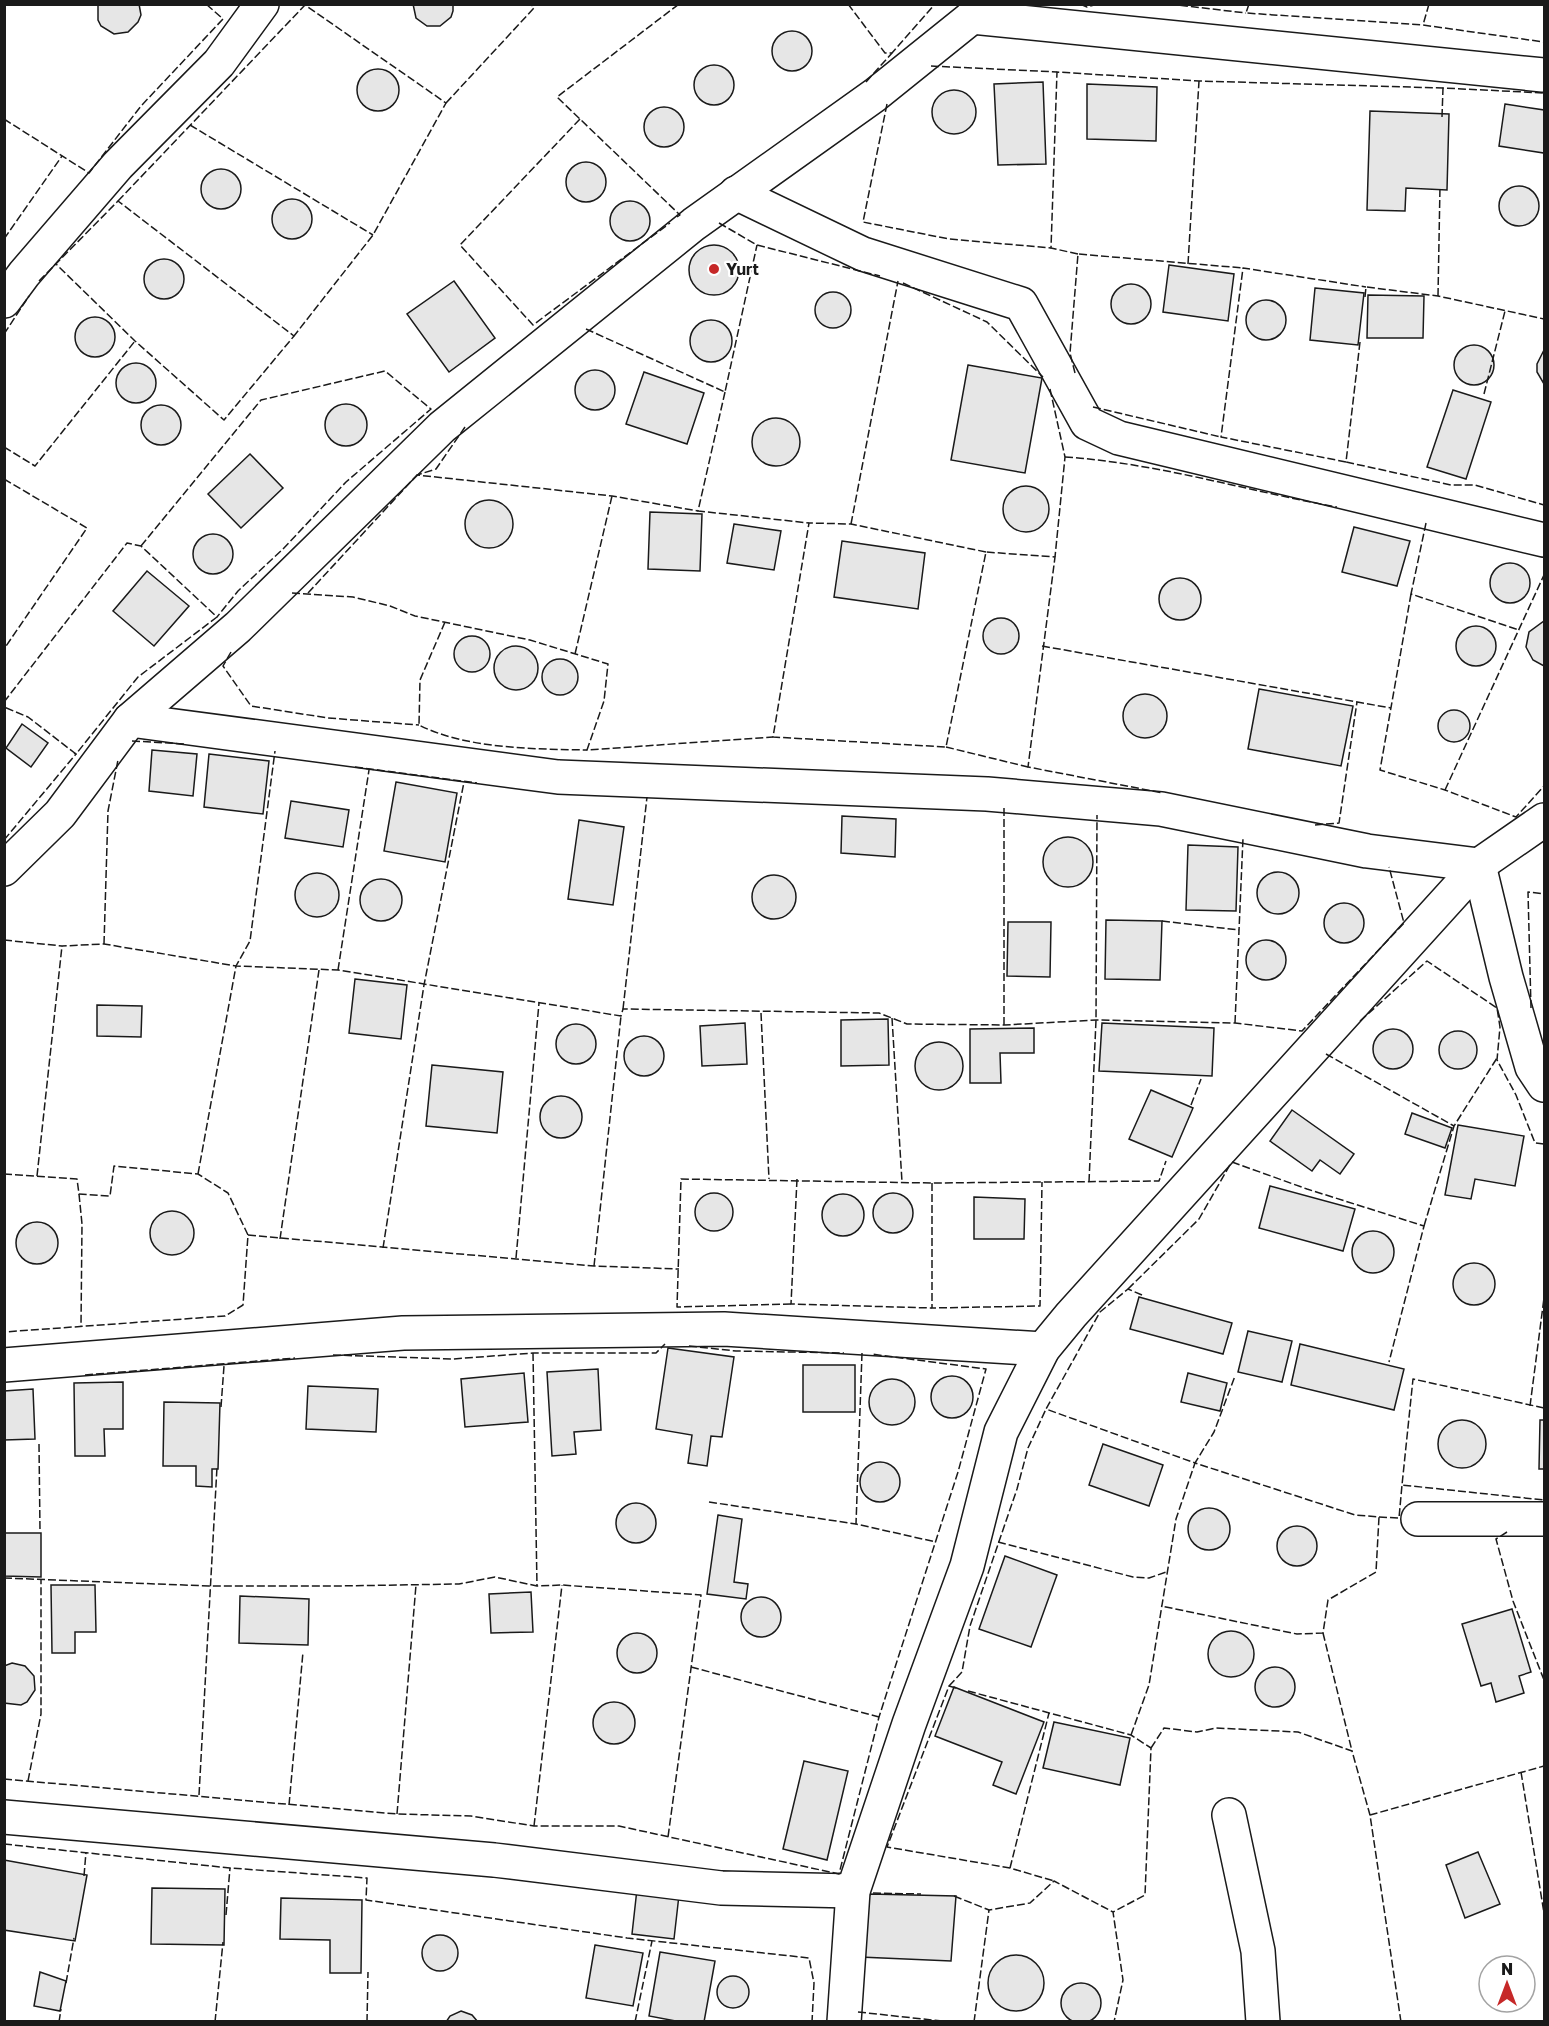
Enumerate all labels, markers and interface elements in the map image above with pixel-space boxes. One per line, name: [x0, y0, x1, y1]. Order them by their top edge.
place label: Yurt: [726, 259, 759, 279]
marker: Yurt: [707, 262, 721, 276]
north arrow: [1477, 1954, 1537, 2014]
text: N: [1501, 1959, 1513, 1979]

